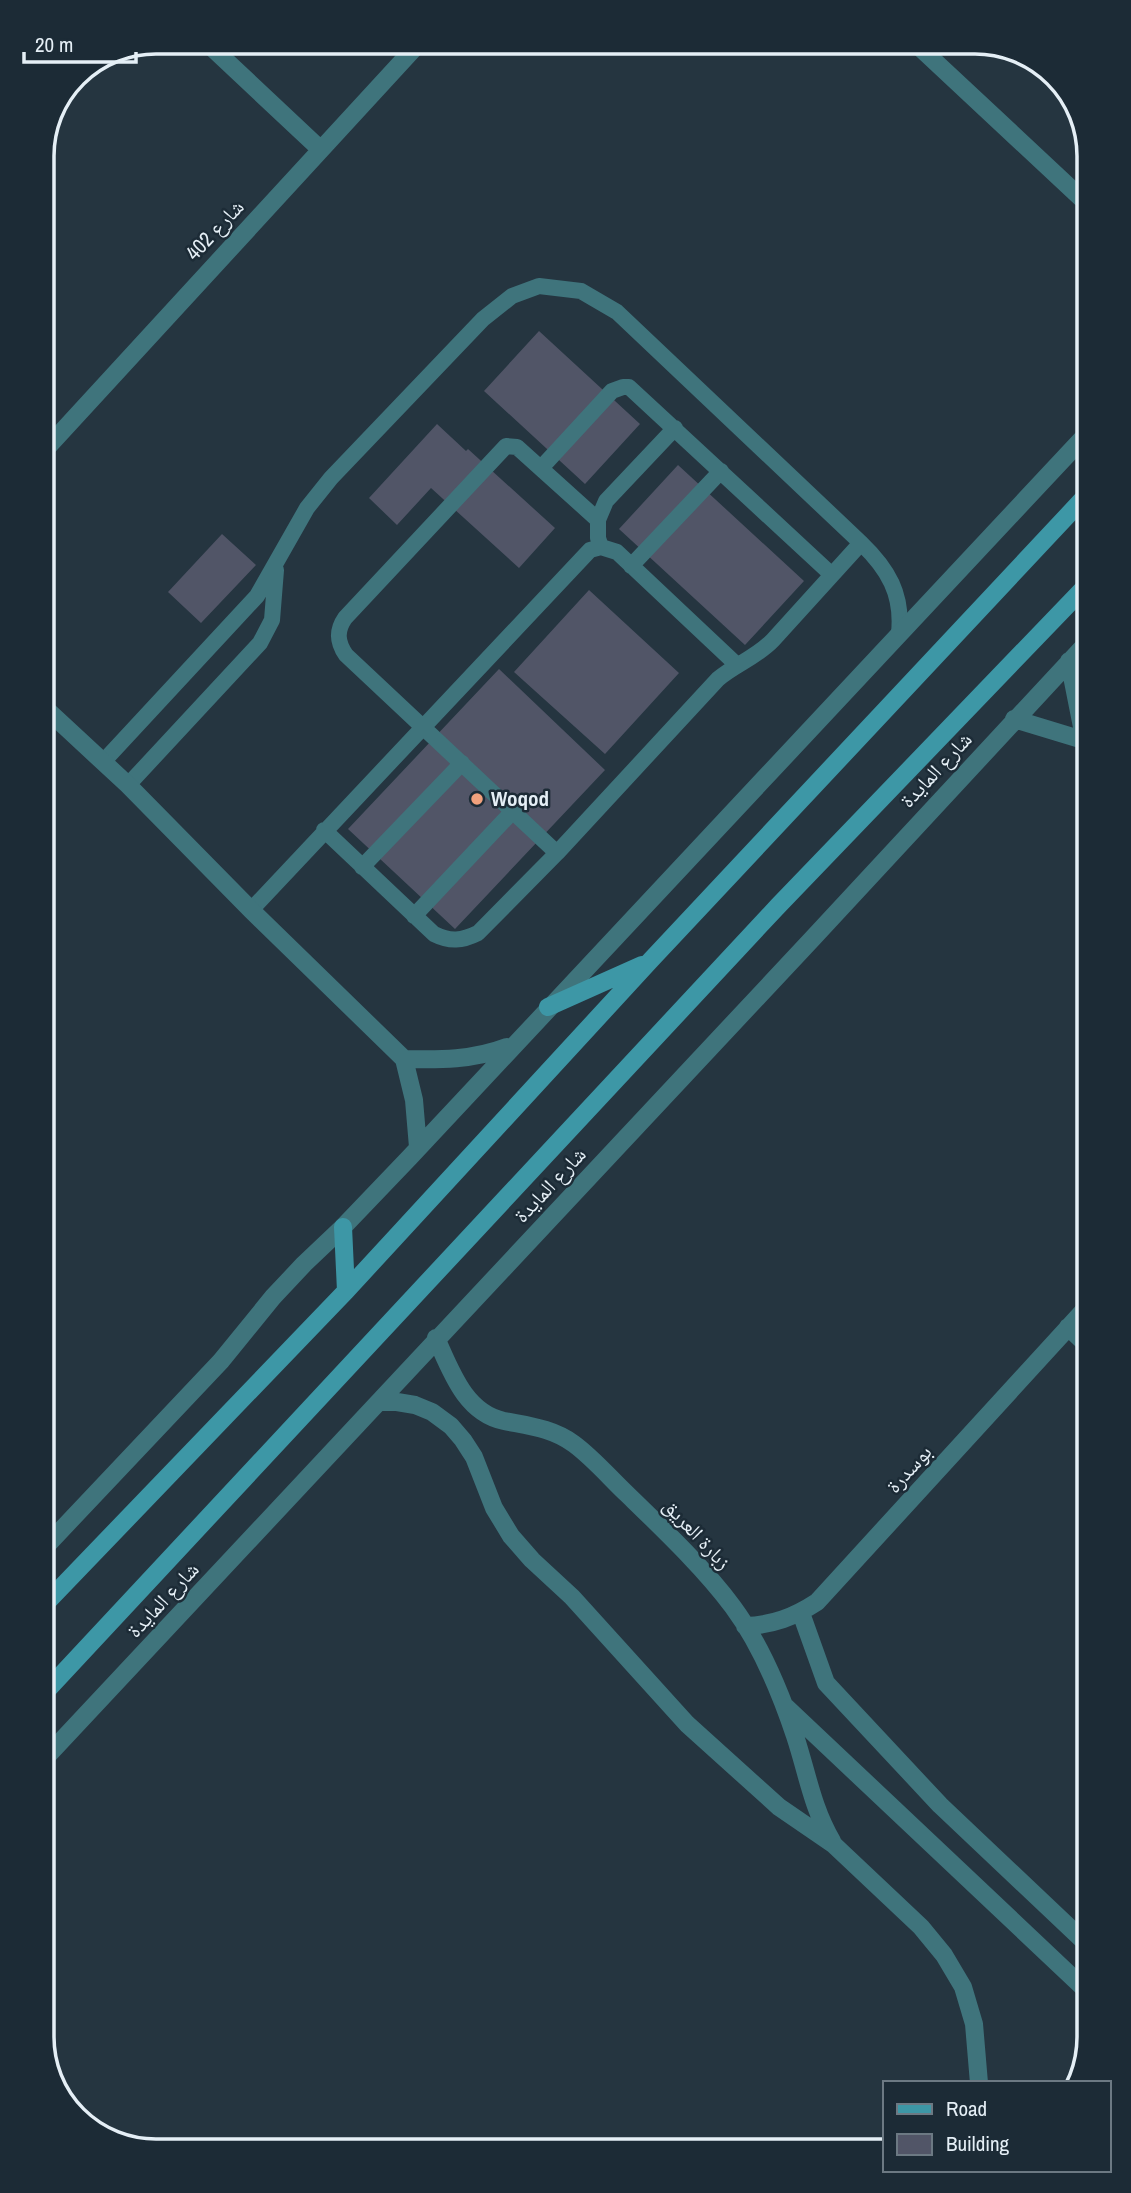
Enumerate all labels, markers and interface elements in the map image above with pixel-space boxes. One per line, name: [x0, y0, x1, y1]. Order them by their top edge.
scale bar: [24, 21, 136, 65]
text: 20 m: [35, 30, 73, 59]
street label: شارع 402: [179, 193, 250, 266]
street label: شارع المايدة: [893, 725, 978, 814]
place label: Woqod: [491, 784, 549, 813]
marker: Woqod: [469, 791, 485, 807]
street label: شارع المايدة: [507, 1140, 592, 1229]
street label: بوسدرة: [879, 1438, 938, 1499]
street label: زبارة العريق: [657, 1492, 738, 1576]
street label: شارع المايدة: [120, 1555, 205, 1644]
legend: [883, 2081, 1110, 2172]
text: Road: [946, 2094, 987, 2123]
text: Building: [946, 2129, 1010, 2158]

